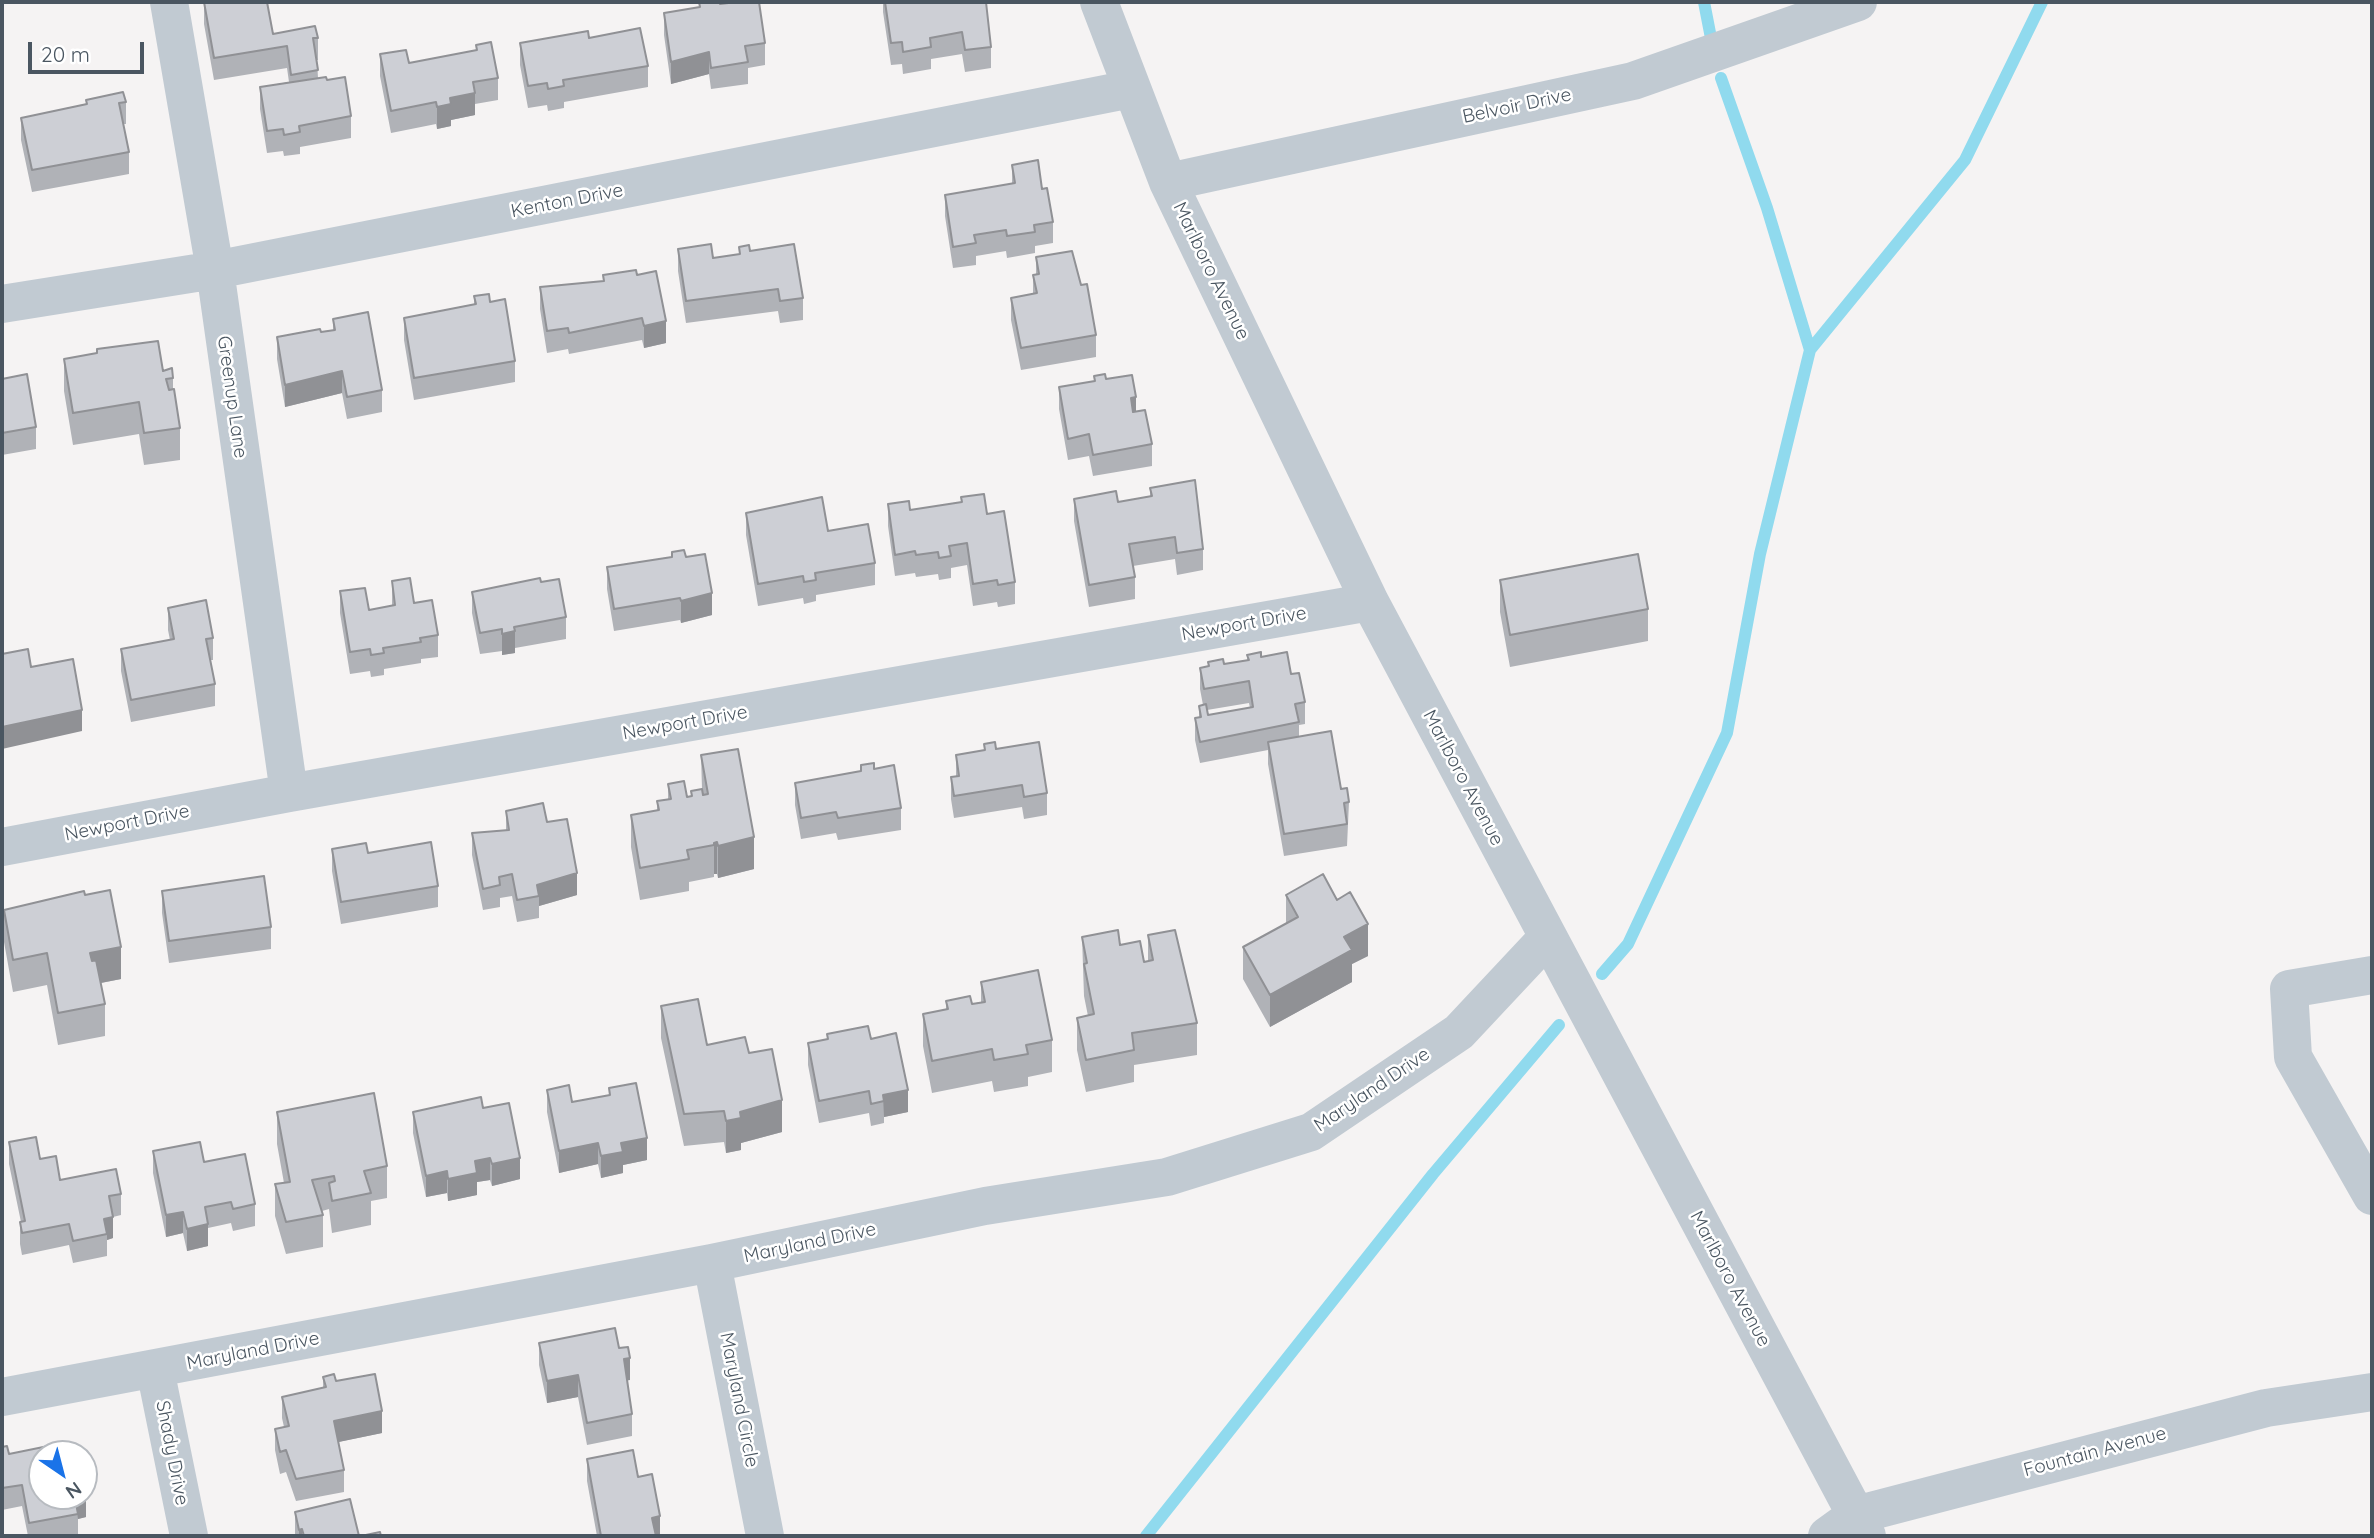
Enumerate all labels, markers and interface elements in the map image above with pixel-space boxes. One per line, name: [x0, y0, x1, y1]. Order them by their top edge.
scale bar: [32, 28, 147, 72]
text: 20 m: [41, 41, 90, 67]
street label: Belvoir Drive: [1460, 83, 1574, 129]
street label: Kenton Drive: [509, 179, 625, 223]
street label: Marlboro Avenue: [1168, 198, 1254, 344]
street label: Greenup Lane: [212, 334, 252, 460]
street label: Newport Drive: [1180, 602, 1308, 646]
street label: Newport Drive: [621, 701, 749, 745]
street label: Marlboro Avenue: [1418, 706, 1508, 850]
street label: Newport Drive: [63, 800, 191, 846]
street label: Maryland Drive: [1310, 1043, 1434, 1137]
street label: Marlboro Avenue: [1685, 1207, 1775, 1351]
street label: Maryland Drive: [742, 1218, 878, 1268]
street label: Maryland Drive: [185, 1327, 321, 1375]
street label: Maryland Circle: [715, 1331, 763, 1469]
street label: Shady Drive: [151, 1399, 193, 1507]
street label: Fountain Avenue: [2021, 1422, 2169, 1482]
north arrow: [28, 1440, 98, 1510]
text: N: [61, 1477, 87, 1504]

